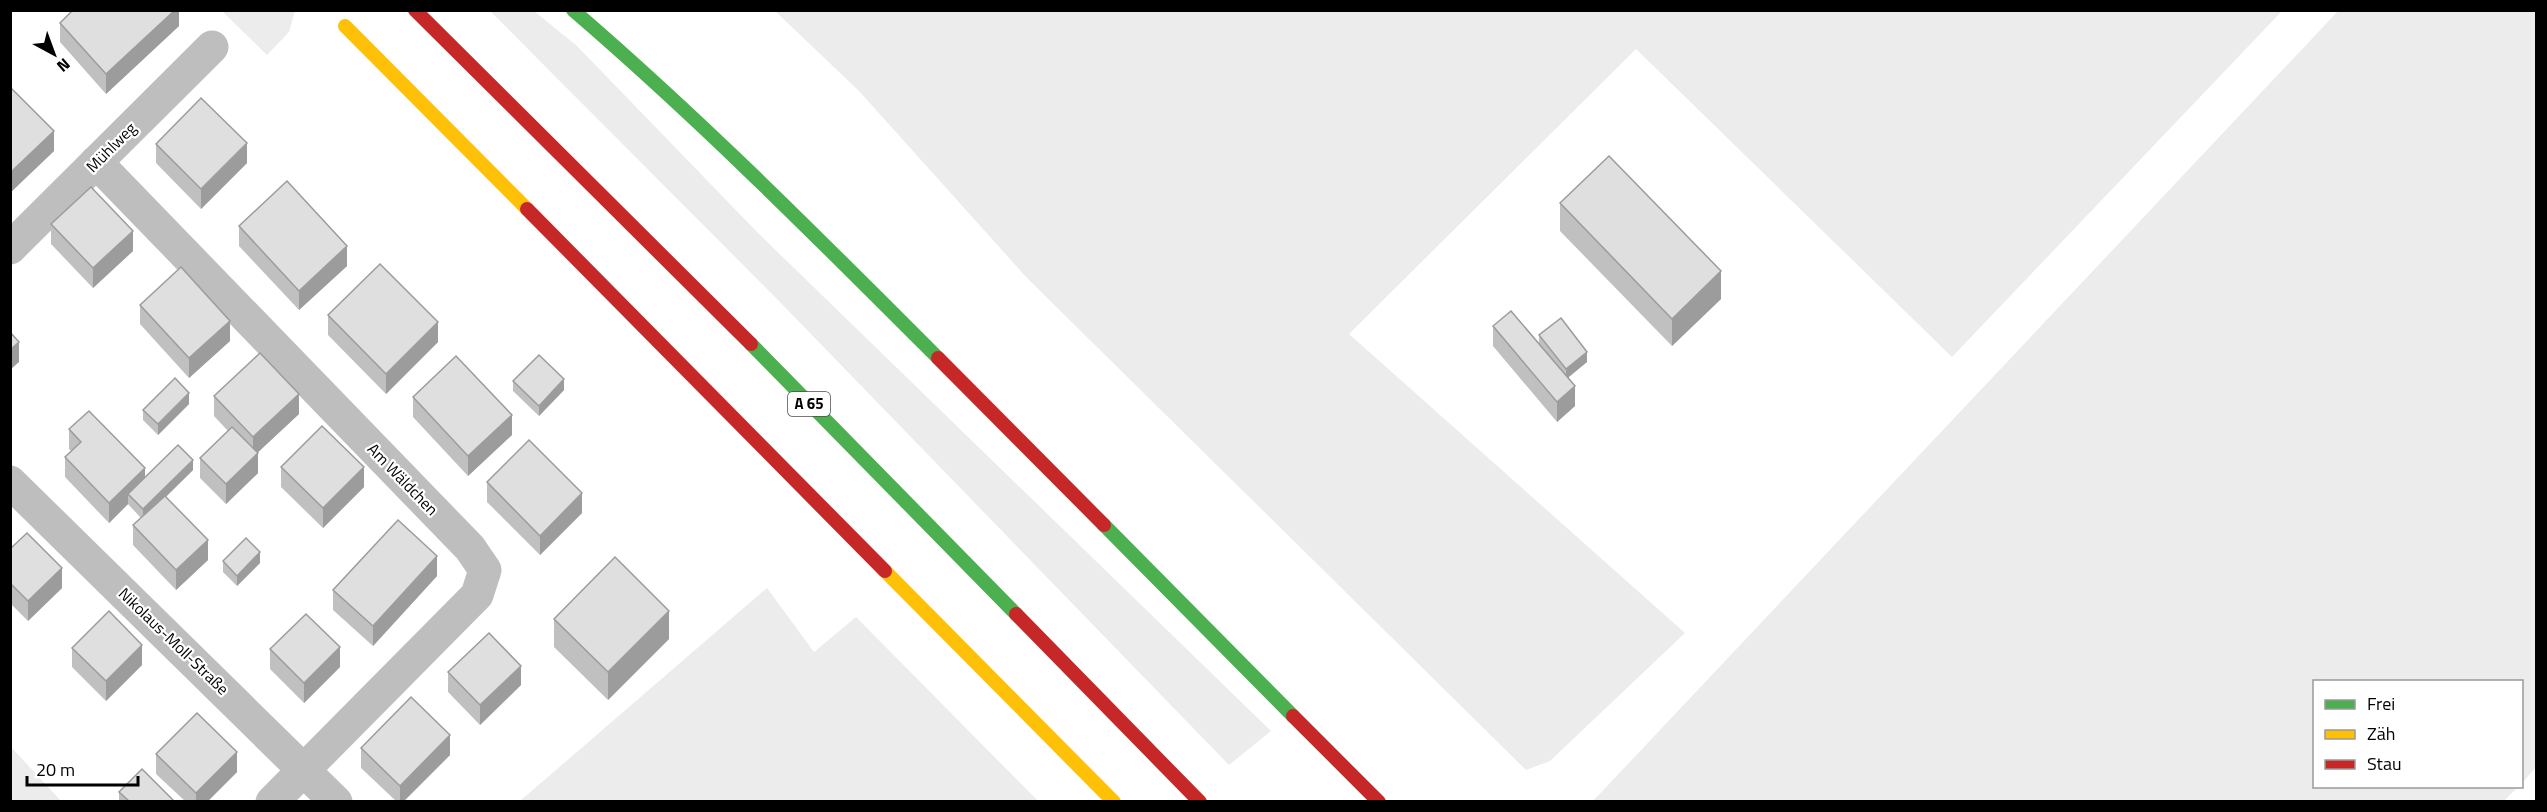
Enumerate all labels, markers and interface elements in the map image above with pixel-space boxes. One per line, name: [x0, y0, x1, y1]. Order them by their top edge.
north arrow: [24, 24, 84, 84]
text: N: [52, 53, 76, 78]
street label: Mühlweg: [80, 116, 142, 178]
road number: A 65: [788, 392, 830, 416]
street label: Am Wäldchen: [362, 437, 444, 521]
street label: Nikolaus-Moll-Straße: [113, 582, 235, 700]
legend: [2313, 680, 2523, 788]
text: Frei: [2367, 690, 2395, 717]
text: Zäh: [2367, 720, 2395, 747]
scale bar: [27, 749, 138, 787]
text: Stau: [2367, 750, 2402, 777]
text: 20 m: [36, 756, 75, 783]

